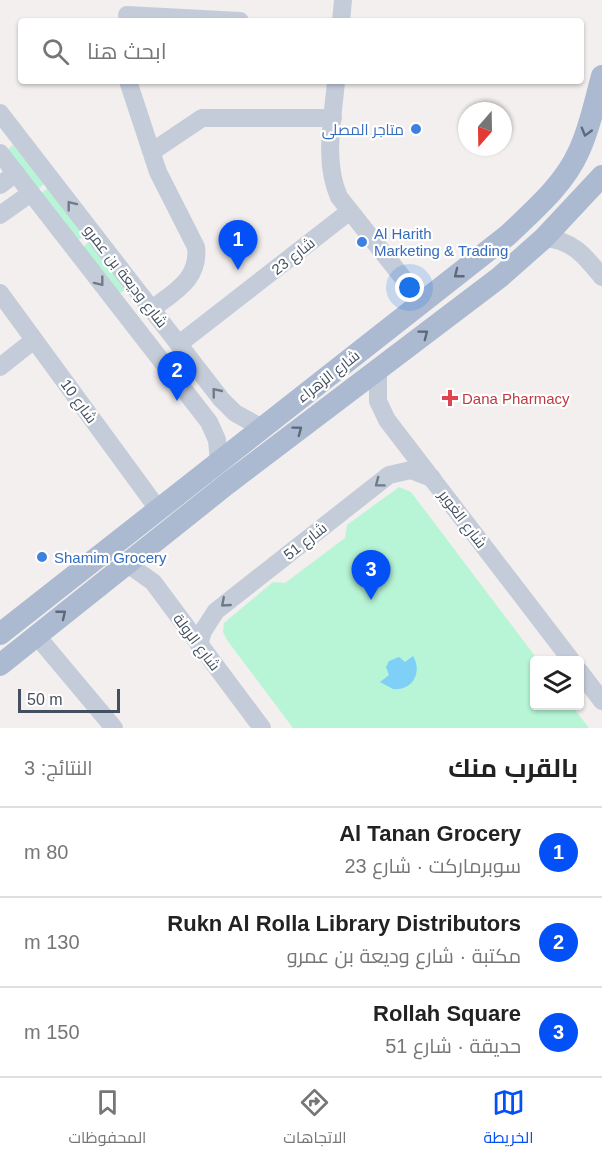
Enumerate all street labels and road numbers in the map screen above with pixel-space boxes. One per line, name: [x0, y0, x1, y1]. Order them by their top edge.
street label: شارع وديعة بن عمرو: [78, 221, 171, 332]
street label: شارع 23: [268, 234, 320, 280]
street label: شارع الزهراء: [293, 346, 364, 408]
street label: شارع 10: [55, 376, 101, 428]
street label: شارع الغوير: [433, 486, 490, 553]
street label: شارع 51: [280, 519, 332, 565]
street label: شارع الرولة: [168, 610, 224, 676]

